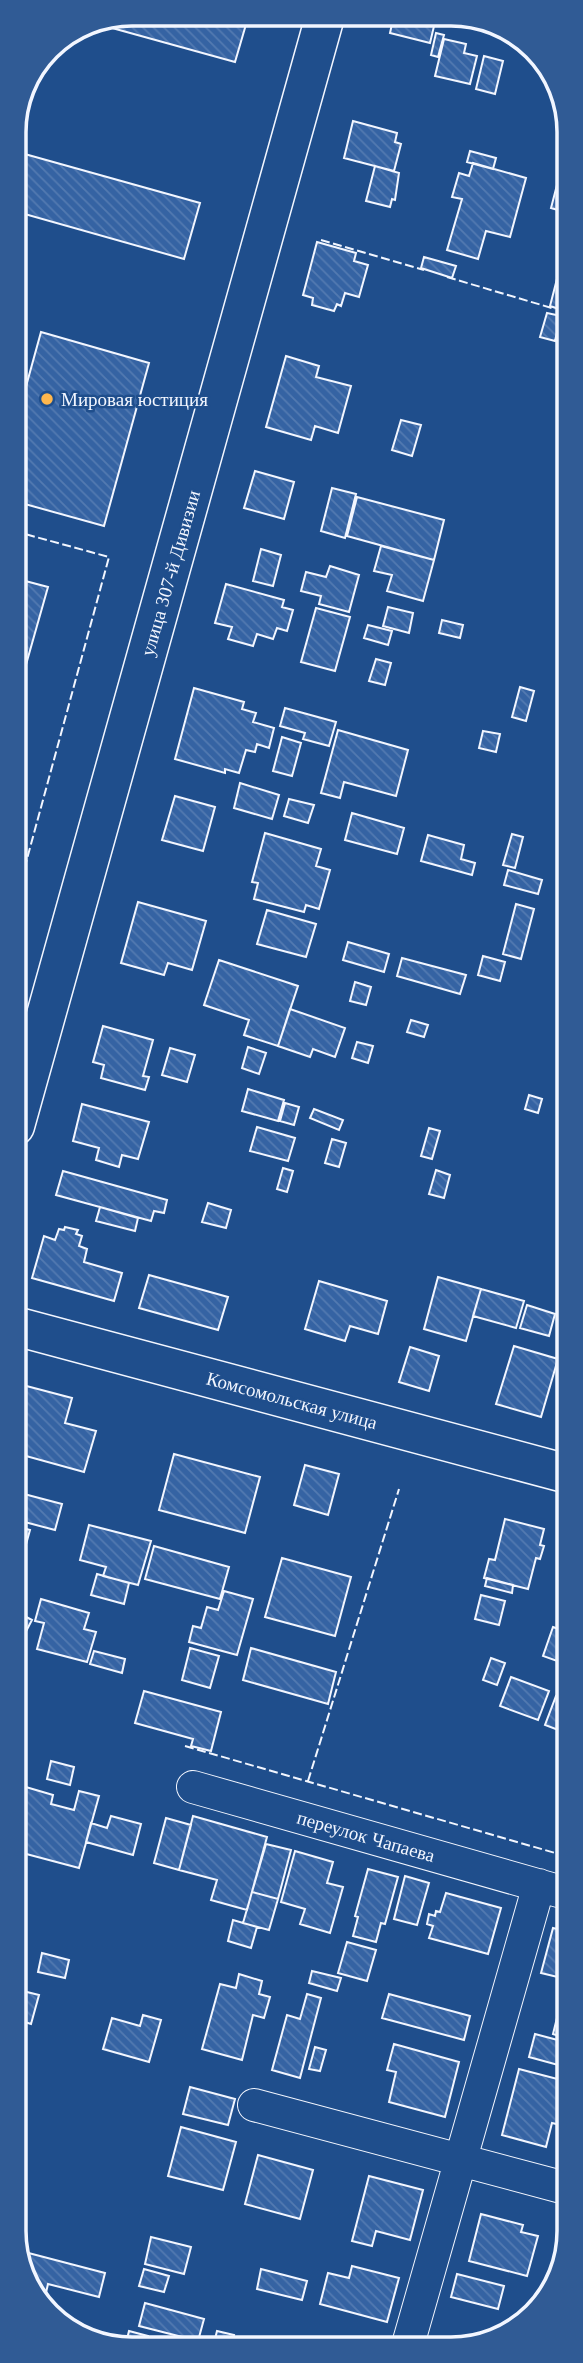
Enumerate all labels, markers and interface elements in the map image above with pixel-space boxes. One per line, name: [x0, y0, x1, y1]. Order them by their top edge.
place label: Мировая юстиция: [61, 389, 208, 410]
marker: Мировая юстиция: [39, 391, 55, 407]
street label: улица 307-й Дивизии: [137, 488, 204, 658]
street label: Комсомольская улица: [204, 1368, 380, 1434]
street label: переулок Чапаева: [295, 1807, 438, 1866]

